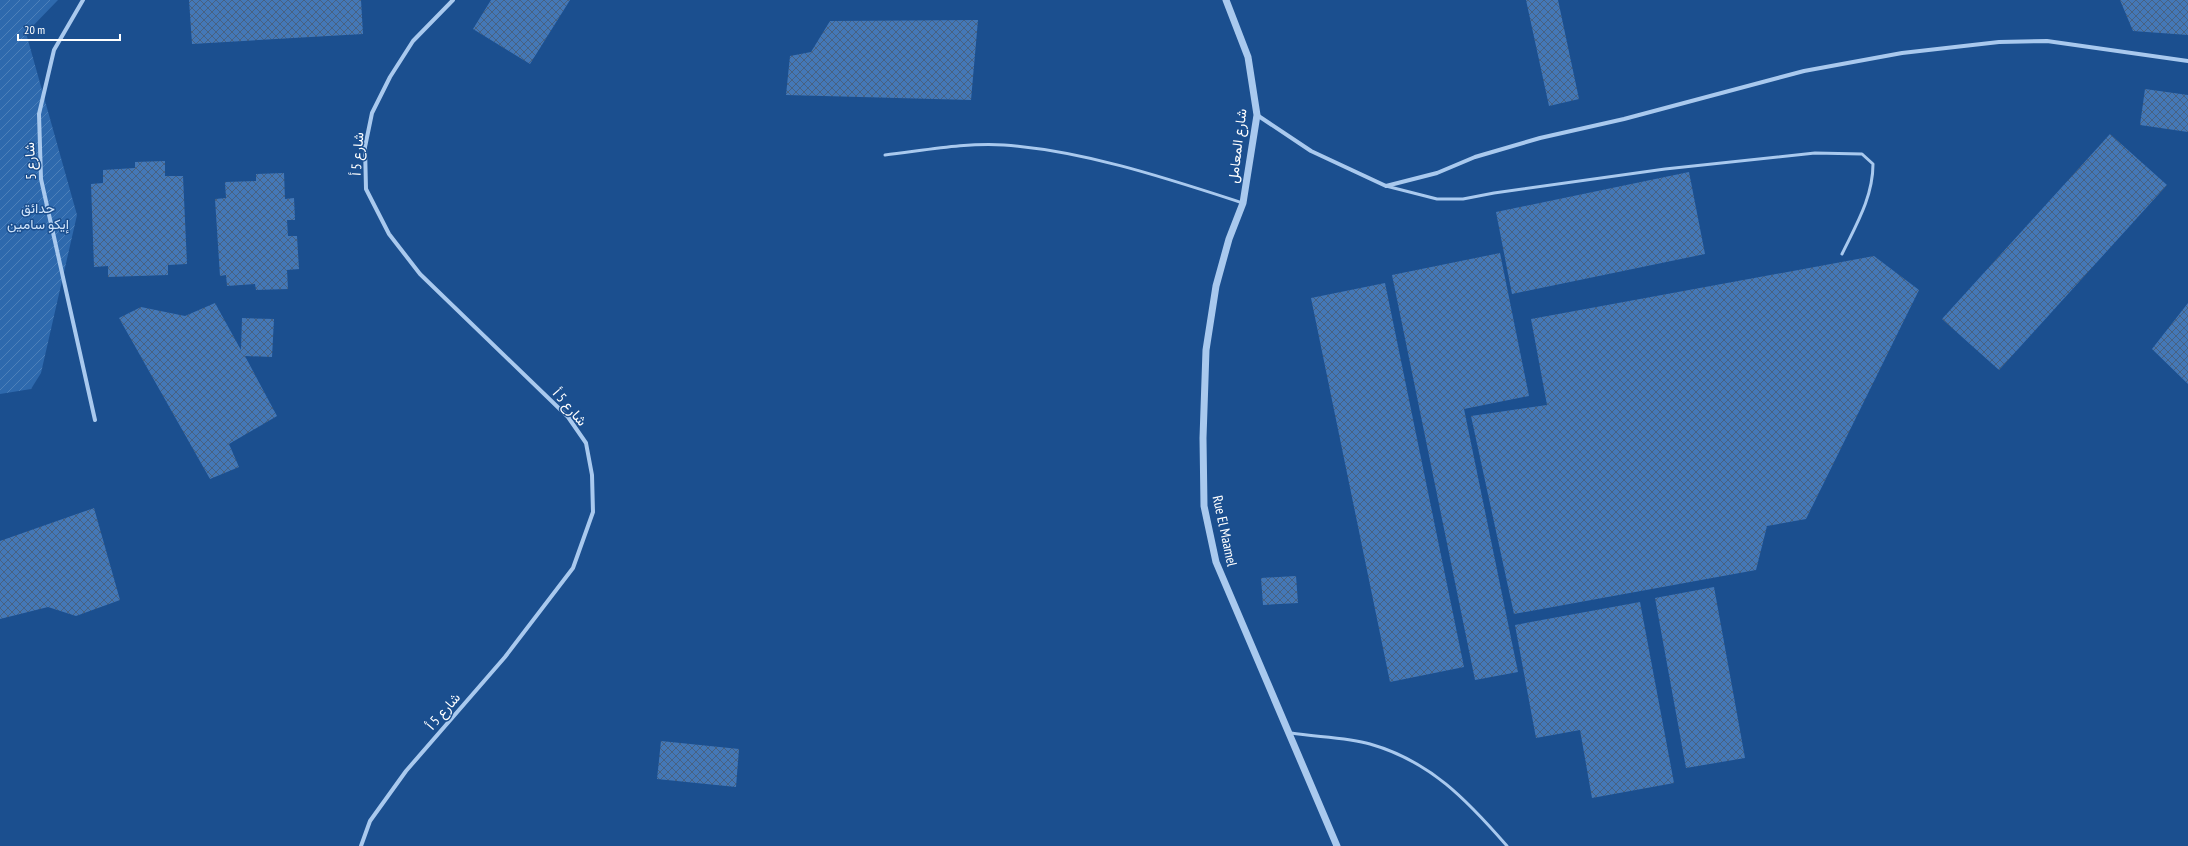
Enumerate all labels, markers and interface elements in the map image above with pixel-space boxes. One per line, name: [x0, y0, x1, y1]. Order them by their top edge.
scale bar: [18, 16, 120, 42]
text: 20 m: [24, 22, 45, 37]
street label: شارع المعامل: [1223, 108, 1252, 185]
street label: شارع 5 أ: [346, 132, 369, 177]
street label: شارع 5: [20, 142, 42, 180]
park label: حدائق إيكو سامين: [7, 199, 69, 234]
street label: شارع 5 أ: [547, 385, 591, 431]
street label: Rue El Maamel: [1209, 494, 1241, 569]
street label: شارع 5 أ: [422, 689, 466, 735]

